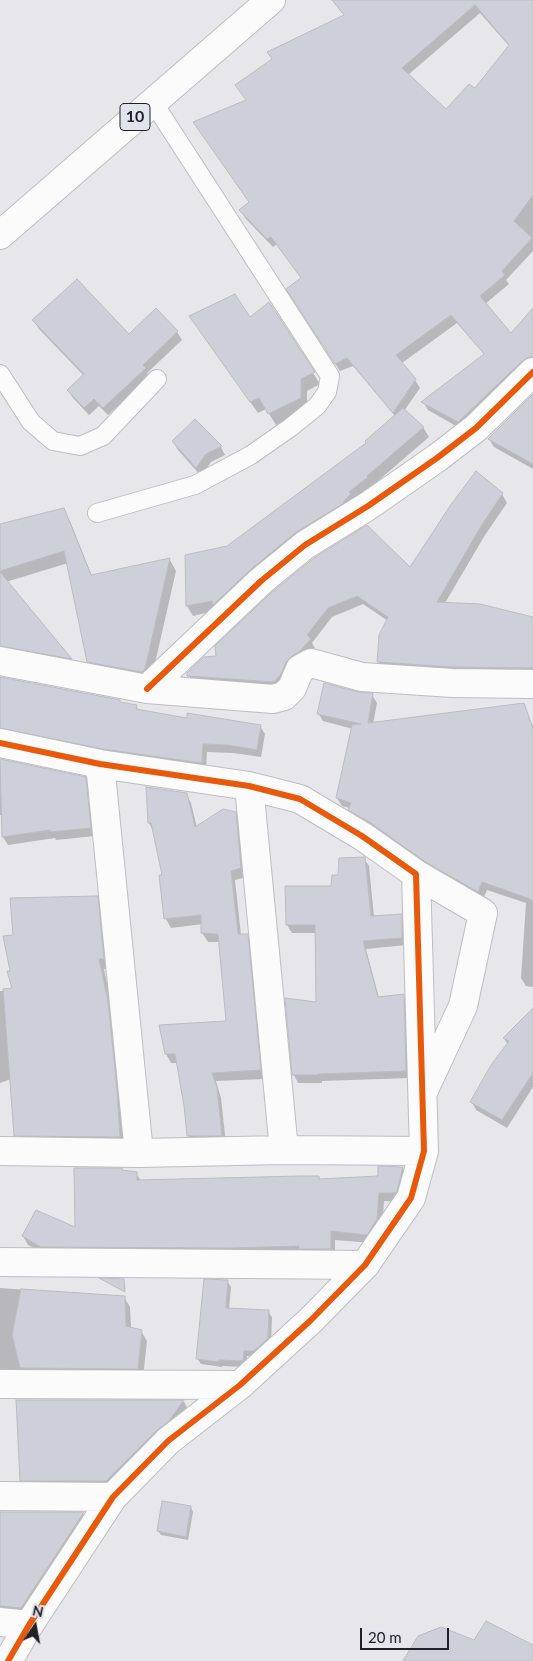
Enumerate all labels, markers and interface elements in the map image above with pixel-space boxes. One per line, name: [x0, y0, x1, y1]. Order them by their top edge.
road number: 10: [120, 104, 150, 130]
north arrow: [10, 1601, 60, 1651]
text: N: [31, 1601, 45, 1620]
scale bar: [363, 1618, 452, 1650]
text: 20 m: [368, 1628, 402, 1646]

